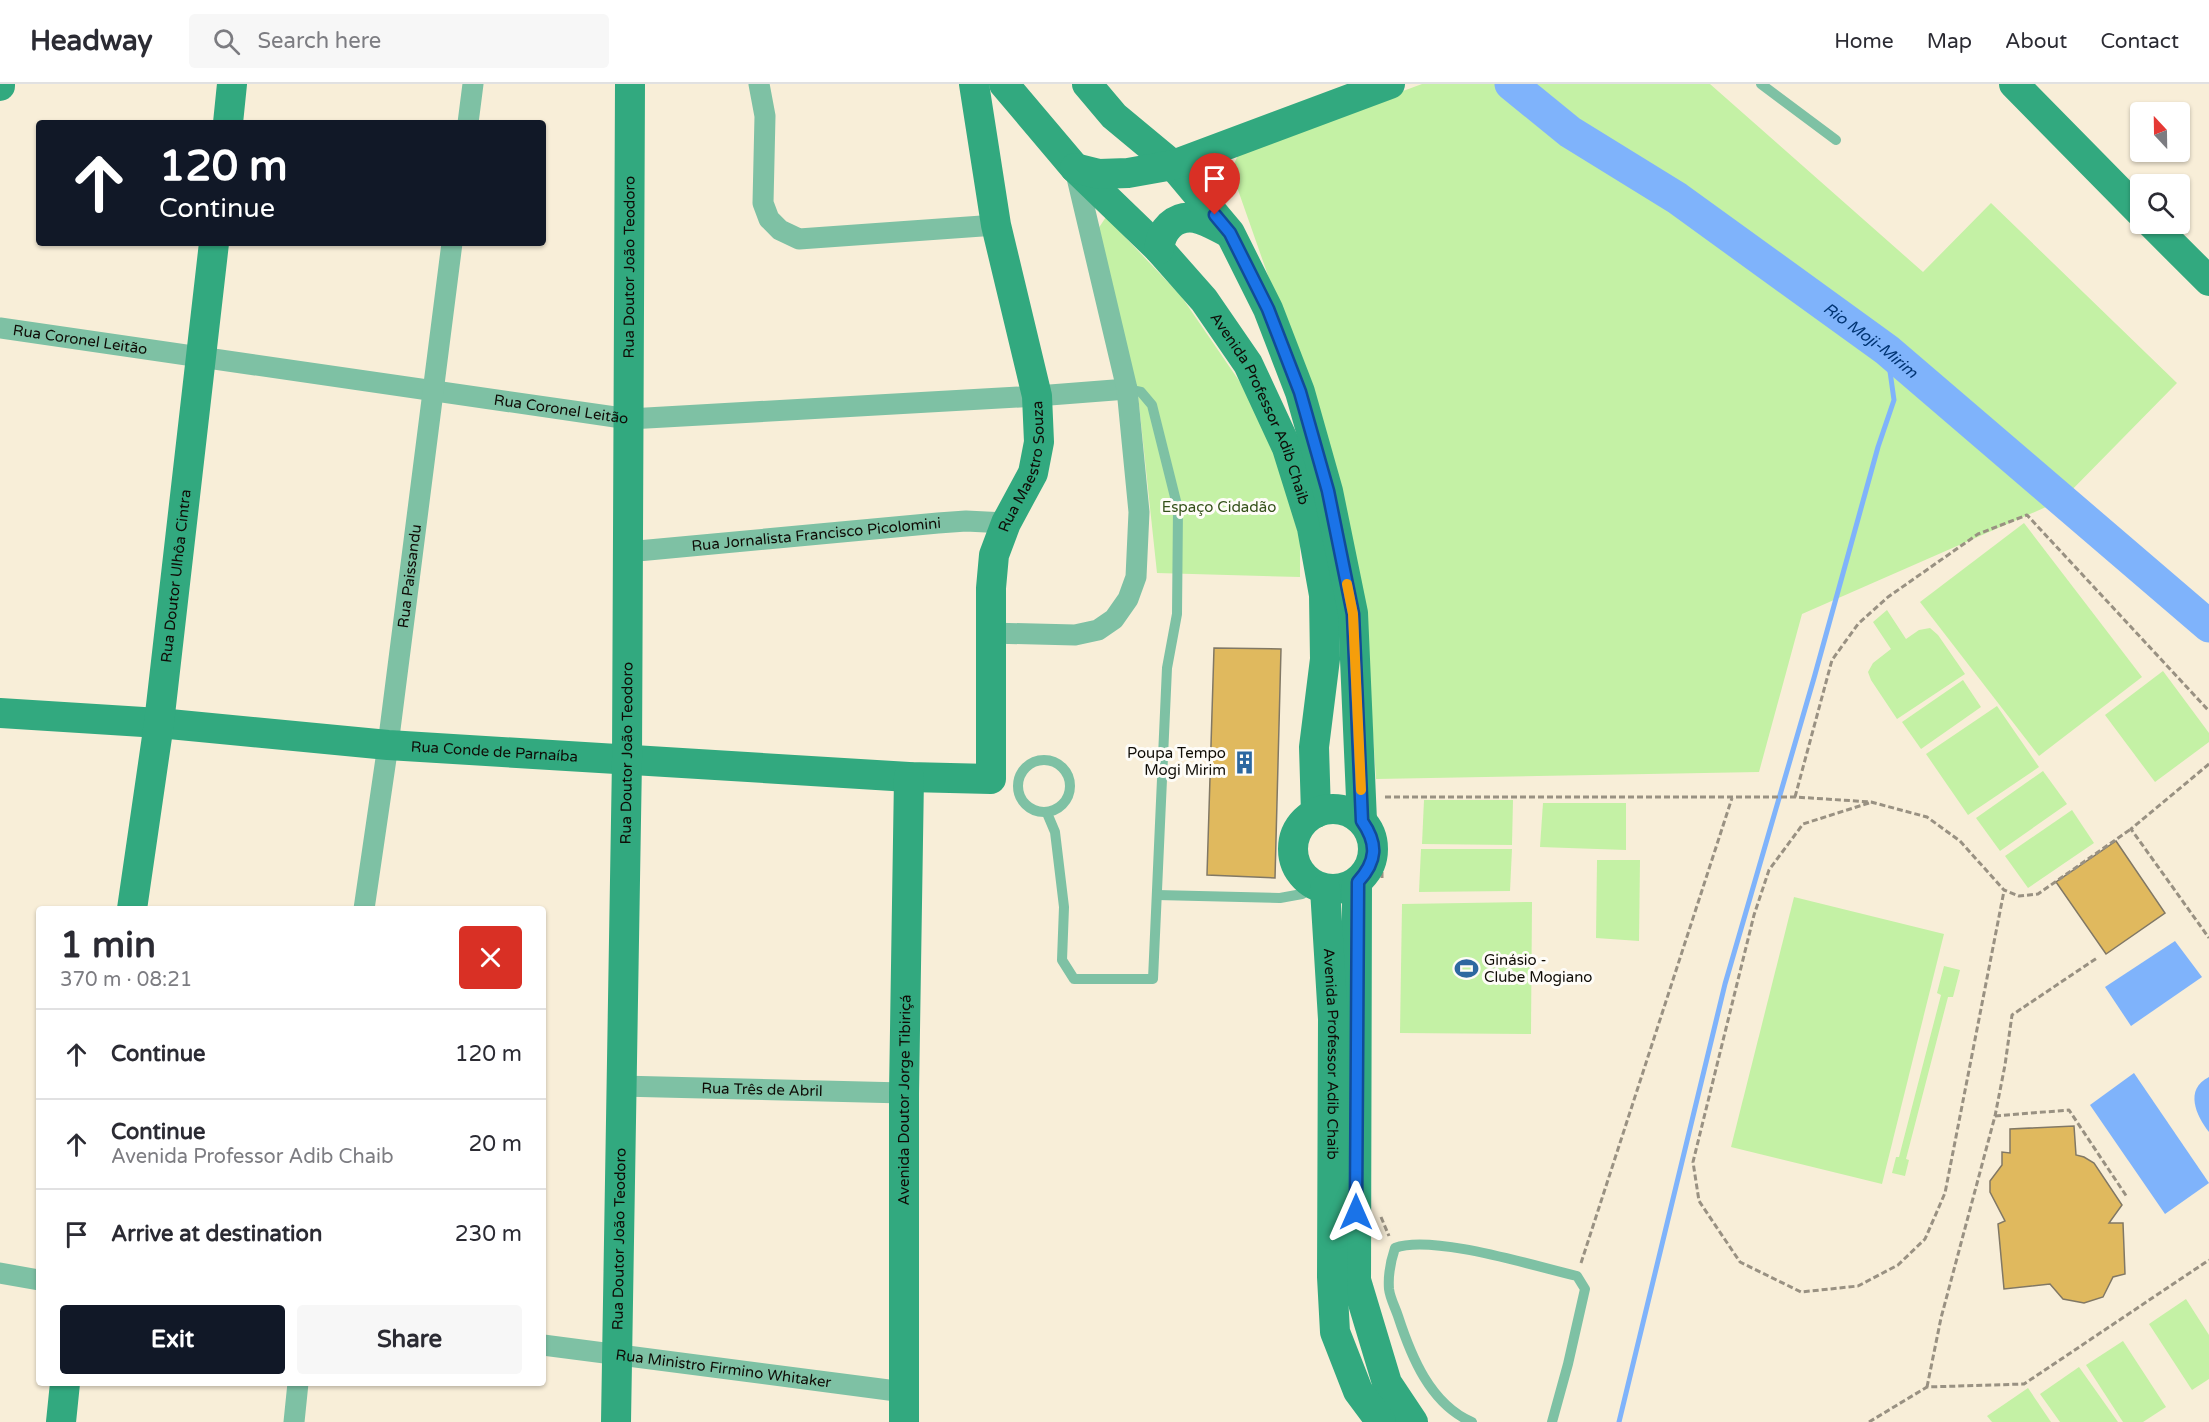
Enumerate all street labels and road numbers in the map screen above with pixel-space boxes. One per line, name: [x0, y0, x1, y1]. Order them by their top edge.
street label: Rua Doutor João Teodoro: [620, 176, 639, 358]
street label: Avenida Professor Adib Chaib: [1206, 309, 1313, 507]
street label: Rua Coronel Leitão: [12, 321, 149, 358]
street label: Rua Coronel Leitão: [493, 391, 630, 428]
street label: Rua Maestro Souza: [994, 400, 1048, 535]
street label: Rua Doutor Ulhôa Cintra: [157, 488, 195, 664]
street label: Rua Jornalista Francisco Picolomini: [691, 514, 941, 555]
street label: Rua Paissandu: [394, 523, 425, 629]
street label: Rua Doutor João Teodoro: [617, 662, 636, 844]
street label: Rua Conde de Parnaíba: [410, 737, 579, 766]
street label: Avenida Professor Adib Chaib: [1320, 947, 1342, 1160]
street label: Avenida Doutor Jorge Tibiriçá: [895, 994, 915, 1205]
street label: Rua Três de Abril: [701, 1079, 823, 1100]
street label: Rua Doutor João Teodoro: [609, 1148, 630, 1330]
street label: Rua Ministro Firmino Whitaker: [615, 1346, 833, 1391]

